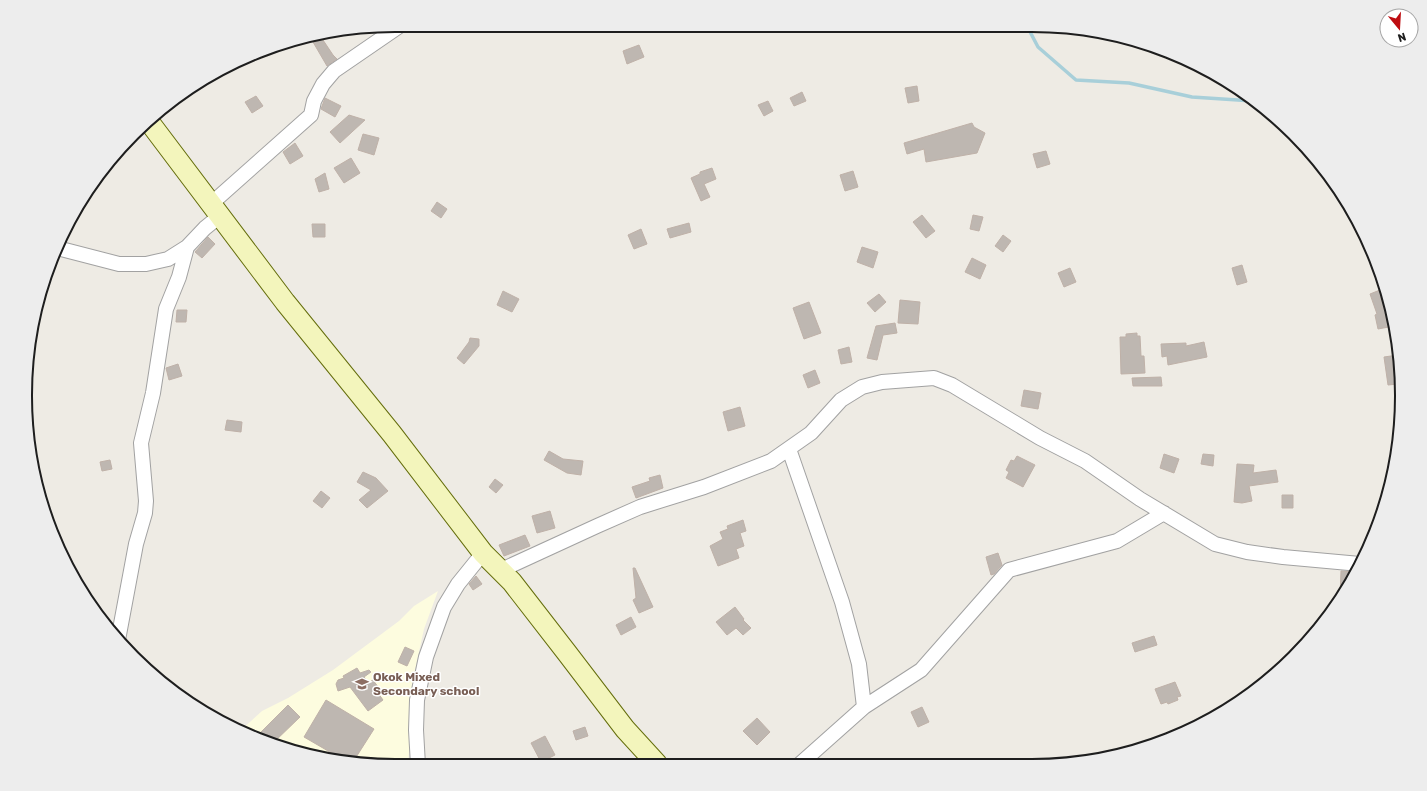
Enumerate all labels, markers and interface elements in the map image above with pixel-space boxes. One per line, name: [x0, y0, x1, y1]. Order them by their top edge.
north arrow: [1379, 8, 1419, 48]
text: N: [1396, 30, 1408, 44]
place label: Okok Mixed Secondary school: [373, 670, 479, 698]
school or university icon: Okok Mixed Secondary school: [354, 676, 370, 692]

